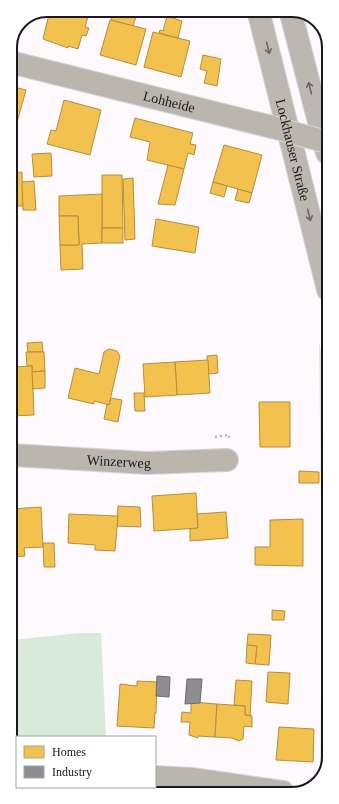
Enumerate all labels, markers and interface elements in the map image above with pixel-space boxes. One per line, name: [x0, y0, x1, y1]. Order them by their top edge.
one-way arrow: [264, 41, 272, 54]
one-way arrow: [306, 82, 313, 95]
street label: Lohheide: [142, 88, 197, 116]
street label: Lockhauser Straße: [272, 97, 312, 202]
one-way arrow: [306, 208, 313, 221]
street label: Winzerweg: [86, 452, 151, 471]
legend: [16, 736, 156, 788]
text: Homes: [52, 745, 86, 759]
text: Industry: [52, 765, 92, 779]

